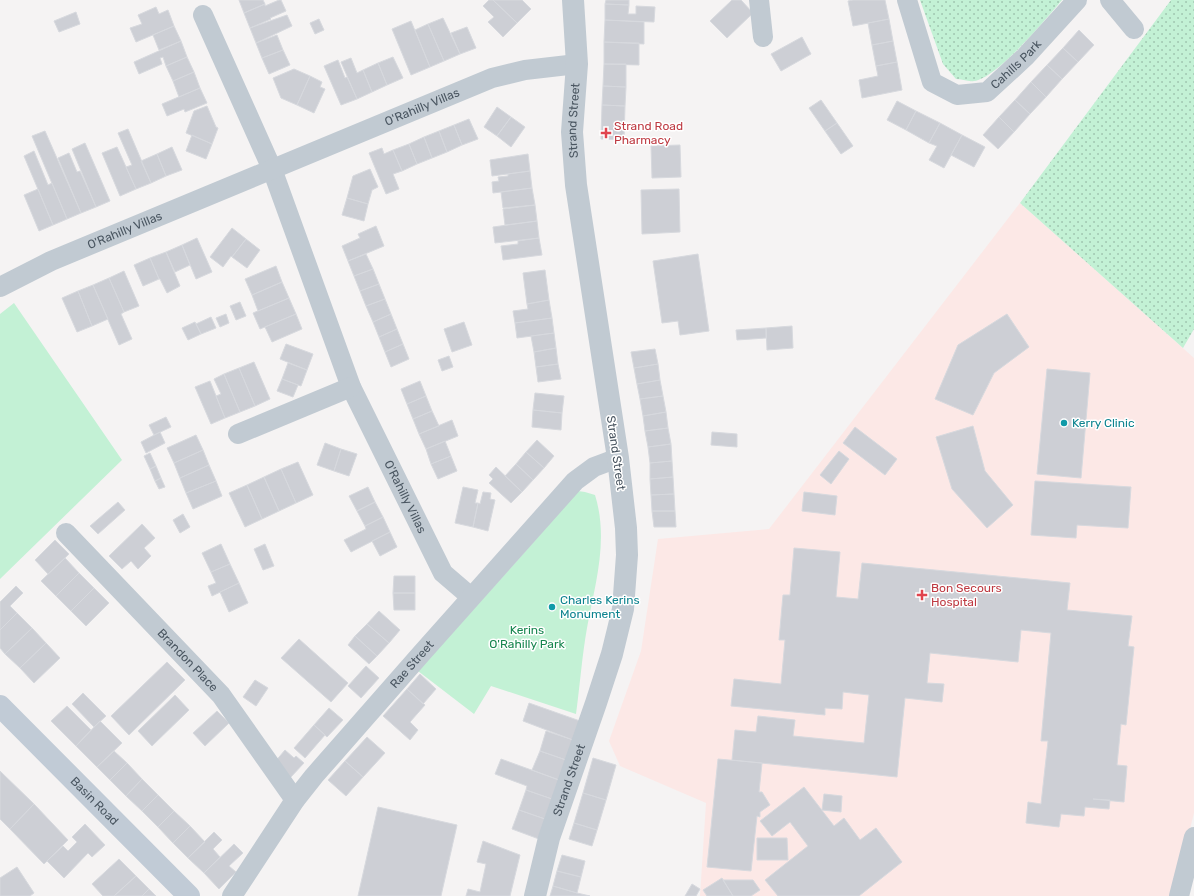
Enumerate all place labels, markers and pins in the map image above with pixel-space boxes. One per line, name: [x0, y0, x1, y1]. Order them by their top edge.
place label: Strand Road Pharmacy: [614, 119, 683, 147]
marker: Strand Road Pharmacy: [601, 128, 611, 138]
place label: Kerry Clinic: [1072, 416, 1135, 430]
marker: Kerry Clinic: [1059, 418, 1069, 428]
place label: Bon Secours Hospital: [931, 581, 1002, 609]
marker: Bon Secours Hospital: [916, 589, 928, 601]
place label: Charles Kerins Monument: [560, 593, 640, 621]
marker: Charles Kerins Monument: [547, 602, 557, 612]

